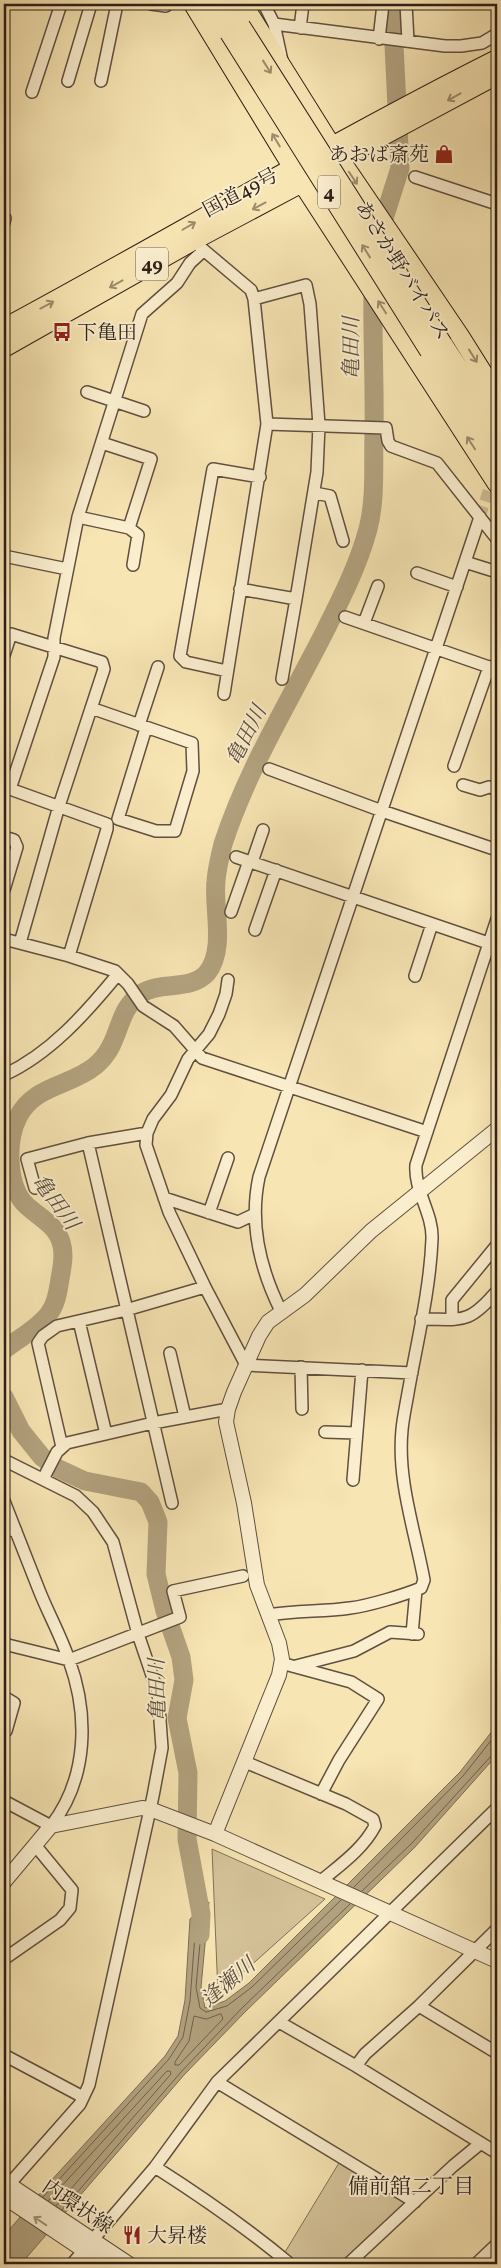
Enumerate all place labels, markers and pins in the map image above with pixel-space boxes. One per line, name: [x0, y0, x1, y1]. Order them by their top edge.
place label: あおば斎苑: [329, 142, 429, 170]
shop icon: あおば斎苑: [433, 143, 455, 165]
place label: 下亀田: [77, 320, 137, 348]
bus stop icon: 下亀田: [51, 321, 73, 343]
place label: 大昇楼: [147, 2223, 207, 2251]
restaurant icon: 大昇楼: [121, 2224, 143, 2246]

